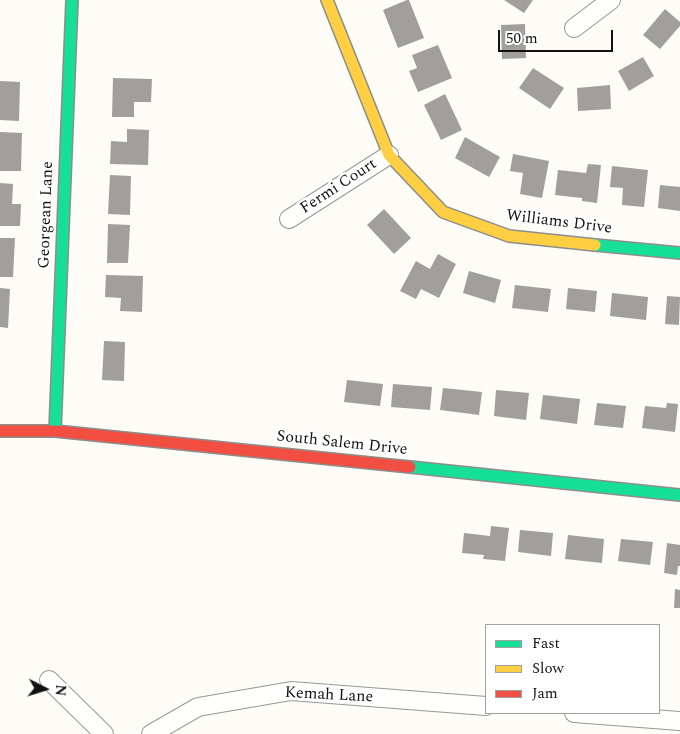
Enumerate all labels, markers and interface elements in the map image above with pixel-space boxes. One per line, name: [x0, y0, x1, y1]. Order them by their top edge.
scale bar: [500, 20, 615, 52]
text: 50 m: [506, 27, 538, 50]
street label: Fermi Court: [297, 155, 381, 219]
street label: Georgean Lane: [36, 161, 58, 269]
street label: Williams Drive: [505, 207, 613, 239]
street label: South Salem Drive: [276, 428, 408, 460]
legend: [485, 624, 660, 714]
text: Fast: [532, 632, 560, 655]
text: Slow: [532, 657, 564, 680]
north arrow: [20, 664, 70, 714]
text: Jam: [532, 682, 558, 705]
text: N: [49, 684, 71, 697]
street label: Kemah Lane: [284, 684, 374, 708]

